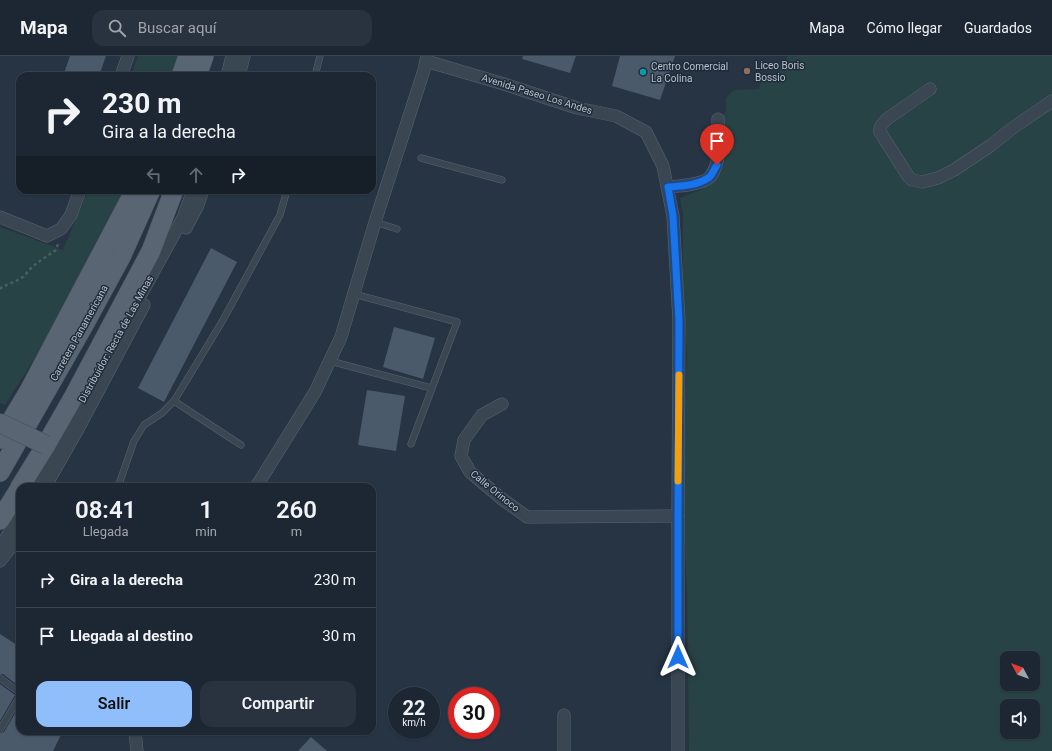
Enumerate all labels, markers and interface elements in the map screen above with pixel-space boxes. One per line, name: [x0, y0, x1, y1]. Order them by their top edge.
search box: [92, 10, 372, 46]
text: Mapa: [20, 16, 68, 39]
icon: search: [106, 17, 128, 39]
text: Buscar aquí: [138, 19, 217, 37]
text: Mapa: [809, 20, 845, 36]
text: Cómo llegar: [867, 20, 942, 36]
text: Guardados: [964, 20, 1032, 36]
place label: Liceo Boris Bossio: [755, 60, 804, 83]
place label: Centro Comercial La Colina: [651, 61, 728, 84]
marker: Liceo Boris Bossio: [742, 66, 752, 76]
marker: Centro Comercial La Colina: [638, 67, 648, 77]
street label: Avenida Paseo Los Andes: [480, 72, 594, 116]
text: 230 m: [102, 87, 181, 120]
icon: right: [36, 88, 88, 140]
text: Gira a la derecha: [102, 121, 236, 142]
pin: [700, 124, 734, 165]
icon: arrive: [706, 130, 728, 152]
icon: left: [143, 164, 165, 186]
icon: ahead: [185, 164, 207, 186]
icon: right: [227, 164, 249, 186]
street label: Distribuidor: Recta de Las Minas: [76, 274, 156, 404]
street label: Carretera Panamericana: [48, 283, 110, 383]
street label: Calle Orinoco: [468, 468, 522, 514]
text: 08:41: [75, 496, 136, 524]
text: 1: [199, 496, 213, 524]
text: 260: [276, 496, 317, 524]
text: Llegada: [83, 524, 129, 539]
text: min: [195, 524, 217, 539]
text: m: [291, 524, 302, 539]
icon: right: [36, 569, 58, 591]
text: Gira a la derecha: [70, 571, 183, 589]
text: 230 m: [314, 571, 356, 589]
icon: arrive: [36, 625, 58, 647]
text: Llegada al destino: [70, 627, 193, 645]
text: 30 m: [322, 627, 356, 645]
position arrow: [657, 636, 699, 678]
north arrow: [1000, 651, 1040, 691]
map controls: [1000, 651, 1040, 739]
button: Salir: [36, 681, 192, 727]
button: Compartir: [200, 681, 356, 727]
speed limit sign: 30: [448, 687, 500, 739]
text: 22: [403, 696, 425, 720]
button: sound: [1000, 699, 1040, 739]
text: km/h: [402, 717, 426, 728]

